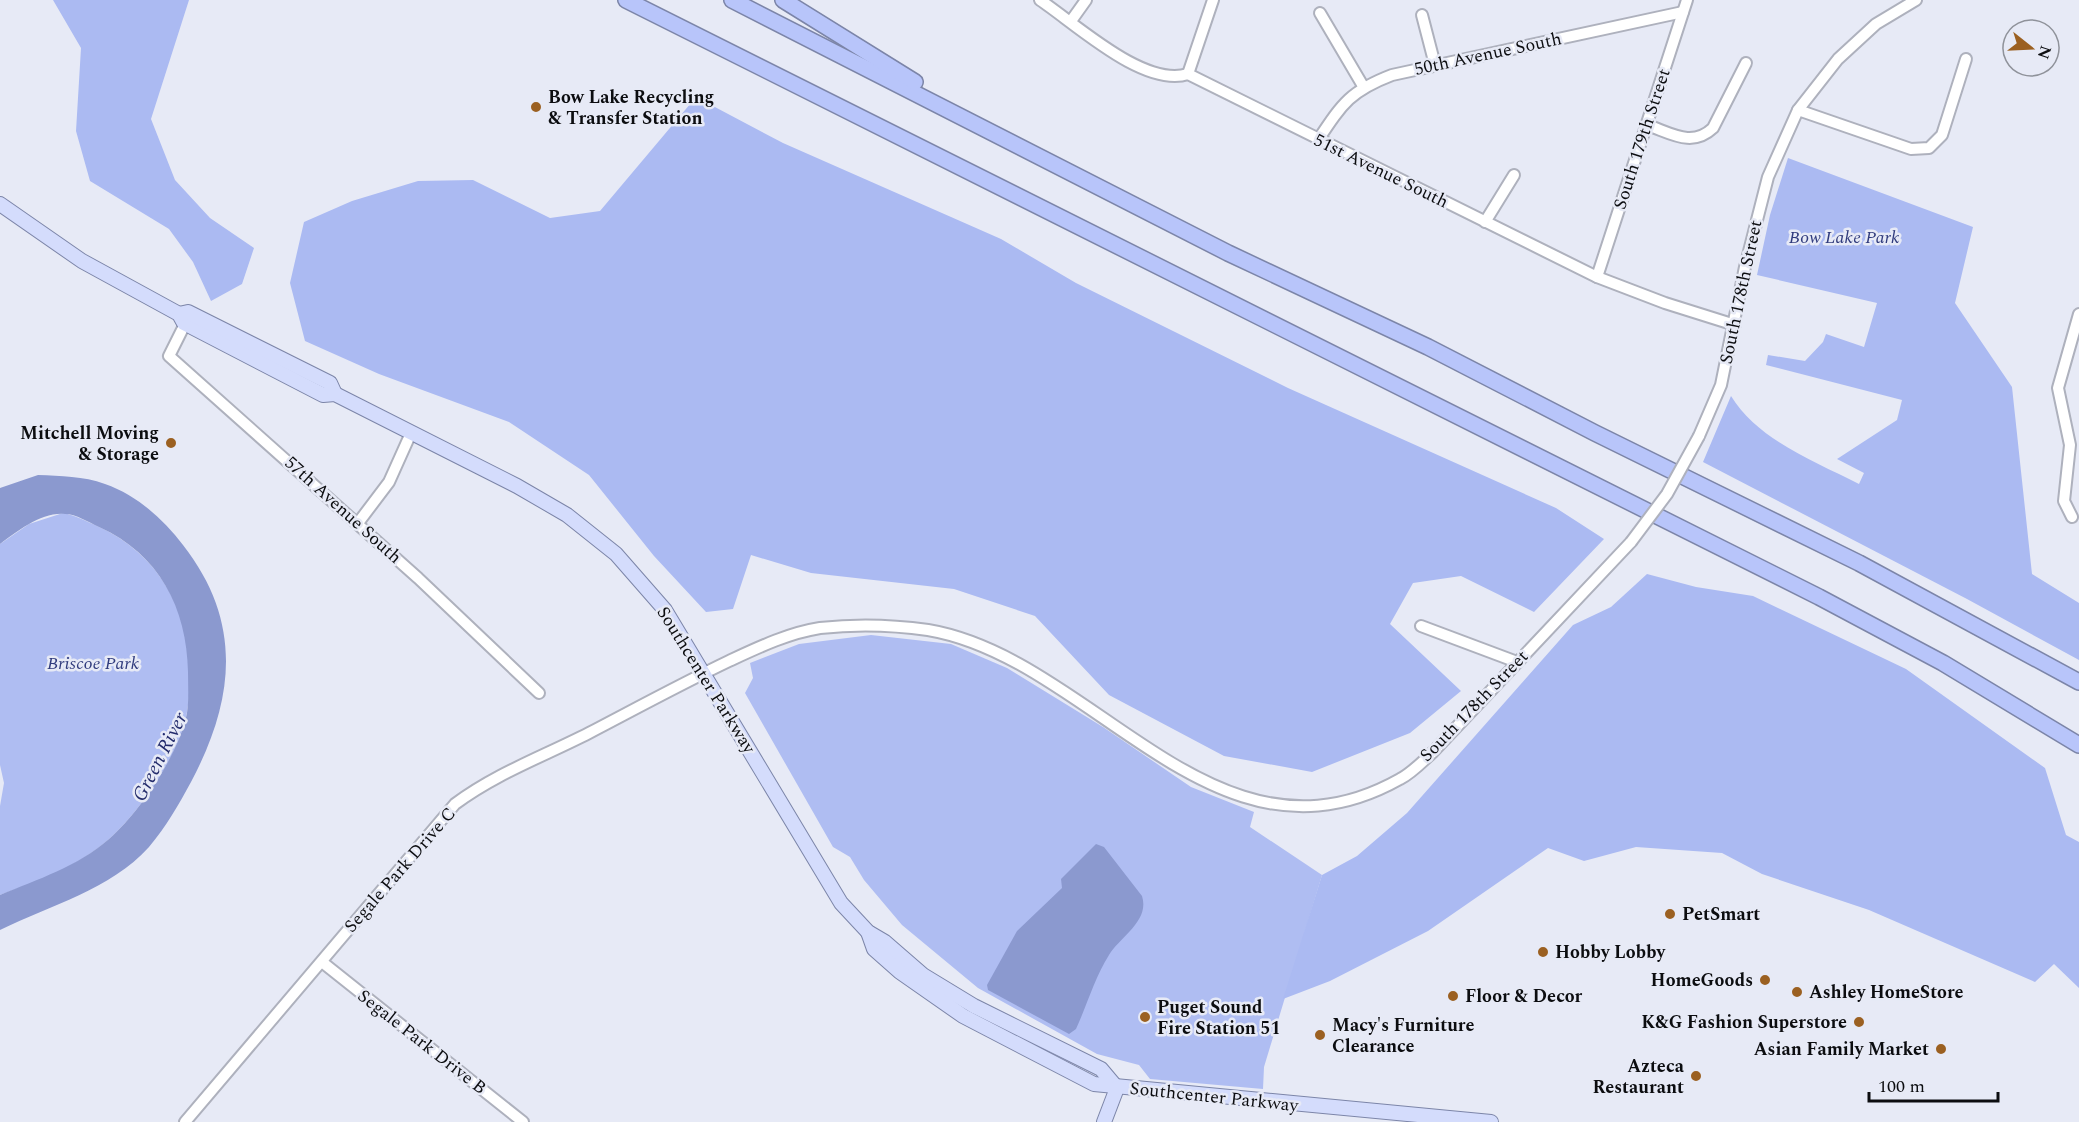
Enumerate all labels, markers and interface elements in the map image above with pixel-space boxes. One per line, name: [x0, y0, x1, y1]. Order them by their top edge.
north arrow: [2001, 18, 2061, 78]
street label: 50th Avenue South: [1412, 25, 1564, 83]
text: N: [2031, 42, 2058, 62]
street label: South 179th Street: [1606, 65, 1678, 213]
place label: Bow Lake Recycling & Transfer Station: [548, 84, 714, 132]
marker: Bow Lake Recycling & Transfer Station: [529, 100, 543, 114]
street label: 51st Avenue South: [1309, 127, 1453, 215]
street label: South 178th Street: [1713, 217, 1769, 367]
park label: Bow Lake Park: [1789, 224, 1900, 251]
place label: Mitchell Moving & Storage: [20, 420, 159, 468]
marker: Mitchell Moving & Storage: [164, 436, 178, 450]
street label: 57th Avenue South: [278, 450, 408, 570]
street label: Southcenter Parkway: [650, 601, 763, 760]
street label: South 178th Street: [1413, 644, 1535, 768]
park label: Briscoe Park: [47, 650, 140, 677]
water label: Green River: [125, 706, 196, 807]
street label: Segale Park Drive C: [338, 801, 462, 939]
place label: PetSmart: [1682, 901, 1760, 928]
marker: PetSmart: [1663, 907, 1677, 921]
place label: Hobby Lobby: [1555, 939, 1666, 966]
marker: Hobby Lobby: [1536, 945, 1550, 959]
place label: HomeGoods: [1651, 967, 1753, 994]
marker: HomeGoods: [1758, 973, 1772, 987]
place label: Ashley HomeStore: [1809, 979, 1964, 1006]
street label: Segale Park Drive B: [352, 983, 492, 1101]
place label: Floor & Decor: [1465, 983, 1583, 1010]
marker: Ashley HomeStore: [1790, 985, 1804, 999]
marker: Floor & Decor: [1446, 989, 1460, 1003]
place label: Puget Sound Fire Station 51: [1157, 994, 1281, 1042]
place label: K&G Fashion Superstore: [1641, 1009, 1847, 1036]
marker: Puget Sound Fire Station 51: [1138, 1010, 1152, 1024]
place label: Macy's Furniture Clearance: [1332, 1012, 1474, 1060]
marker: K&G Fashion Superstore: [1852, 1015, 1866, 1029]
marker: Macy's Furniture Clearance: [1313, 1028, 1327, 1042]
place label: Asian Family Market: [1754, 1036, 1929, 1063]
marker: Asian Family Market: [1934, 1042, 1948, 1056]
place label: Azteca Restaurant: [1592, 1053, 1685, 1101]
scale bar: [1869, 1065, 1998, 1103]
marker: Azteca Restaurant: [1689, 1069, 1703, 1083]
text: 100 m: [1878, 1073, 1925, 1100]
street label: Southcenter Parkway: [1128, 1075, 1301, 1119]

